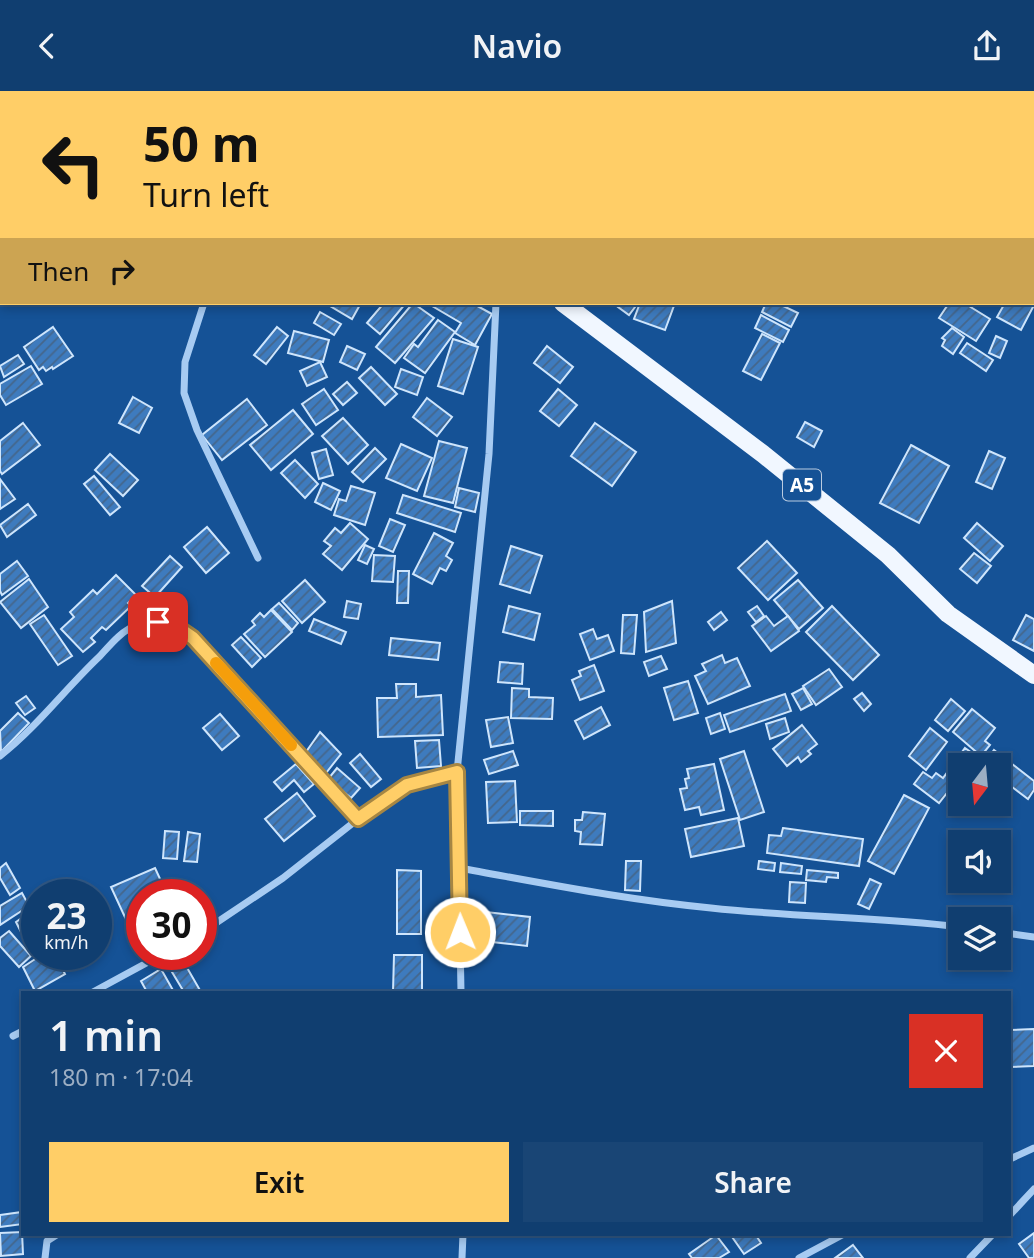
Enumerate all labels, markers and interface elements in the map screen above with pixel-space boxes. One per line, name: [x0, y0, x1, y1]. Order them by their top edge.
text: Navio: [472, 24, 562, 67]
icon: back: [28, 27, 66, 65]
icon: share: [968, 27, 1006, 65]
text: 50 m: [143, 110, 260, 176]
icon: left: [28, 119, 119, 210]
text: Turn left: [143, 173, 269, 216]
icon: right: [103, 252, 141, 290]
text: Then: [28, 253, 89, 289]
road number: A5: [783, 469, 821, 501]
pin: [128, 592, 188, 652]
icon: arrive: [139, 603, 177, 641]
north arrow: [948, 753, 1012, 815]
map controls: [948, 753, 1011, 970]
button: sound: [948, 830, 1011, 893]
speed limit sign: 30: [126, 879, 217, 970]
text: 23: [46, 892, 87, 939]
position arrow: [423, 895, 497, 969]
button: layers: [948, 907, 1011, 970]
text: km/h: [44, 930, 89, 954]
text: 1 min: [49, 1006, 163, 1063]
button: close: [909, 1014, 983, 1088]
text: 180 m · 17:04: [49, 1061, 193, 1093]
button: Exit: [49, 1142, 509, 1222]
button: Share: [523, 1142, 983, 1222]

